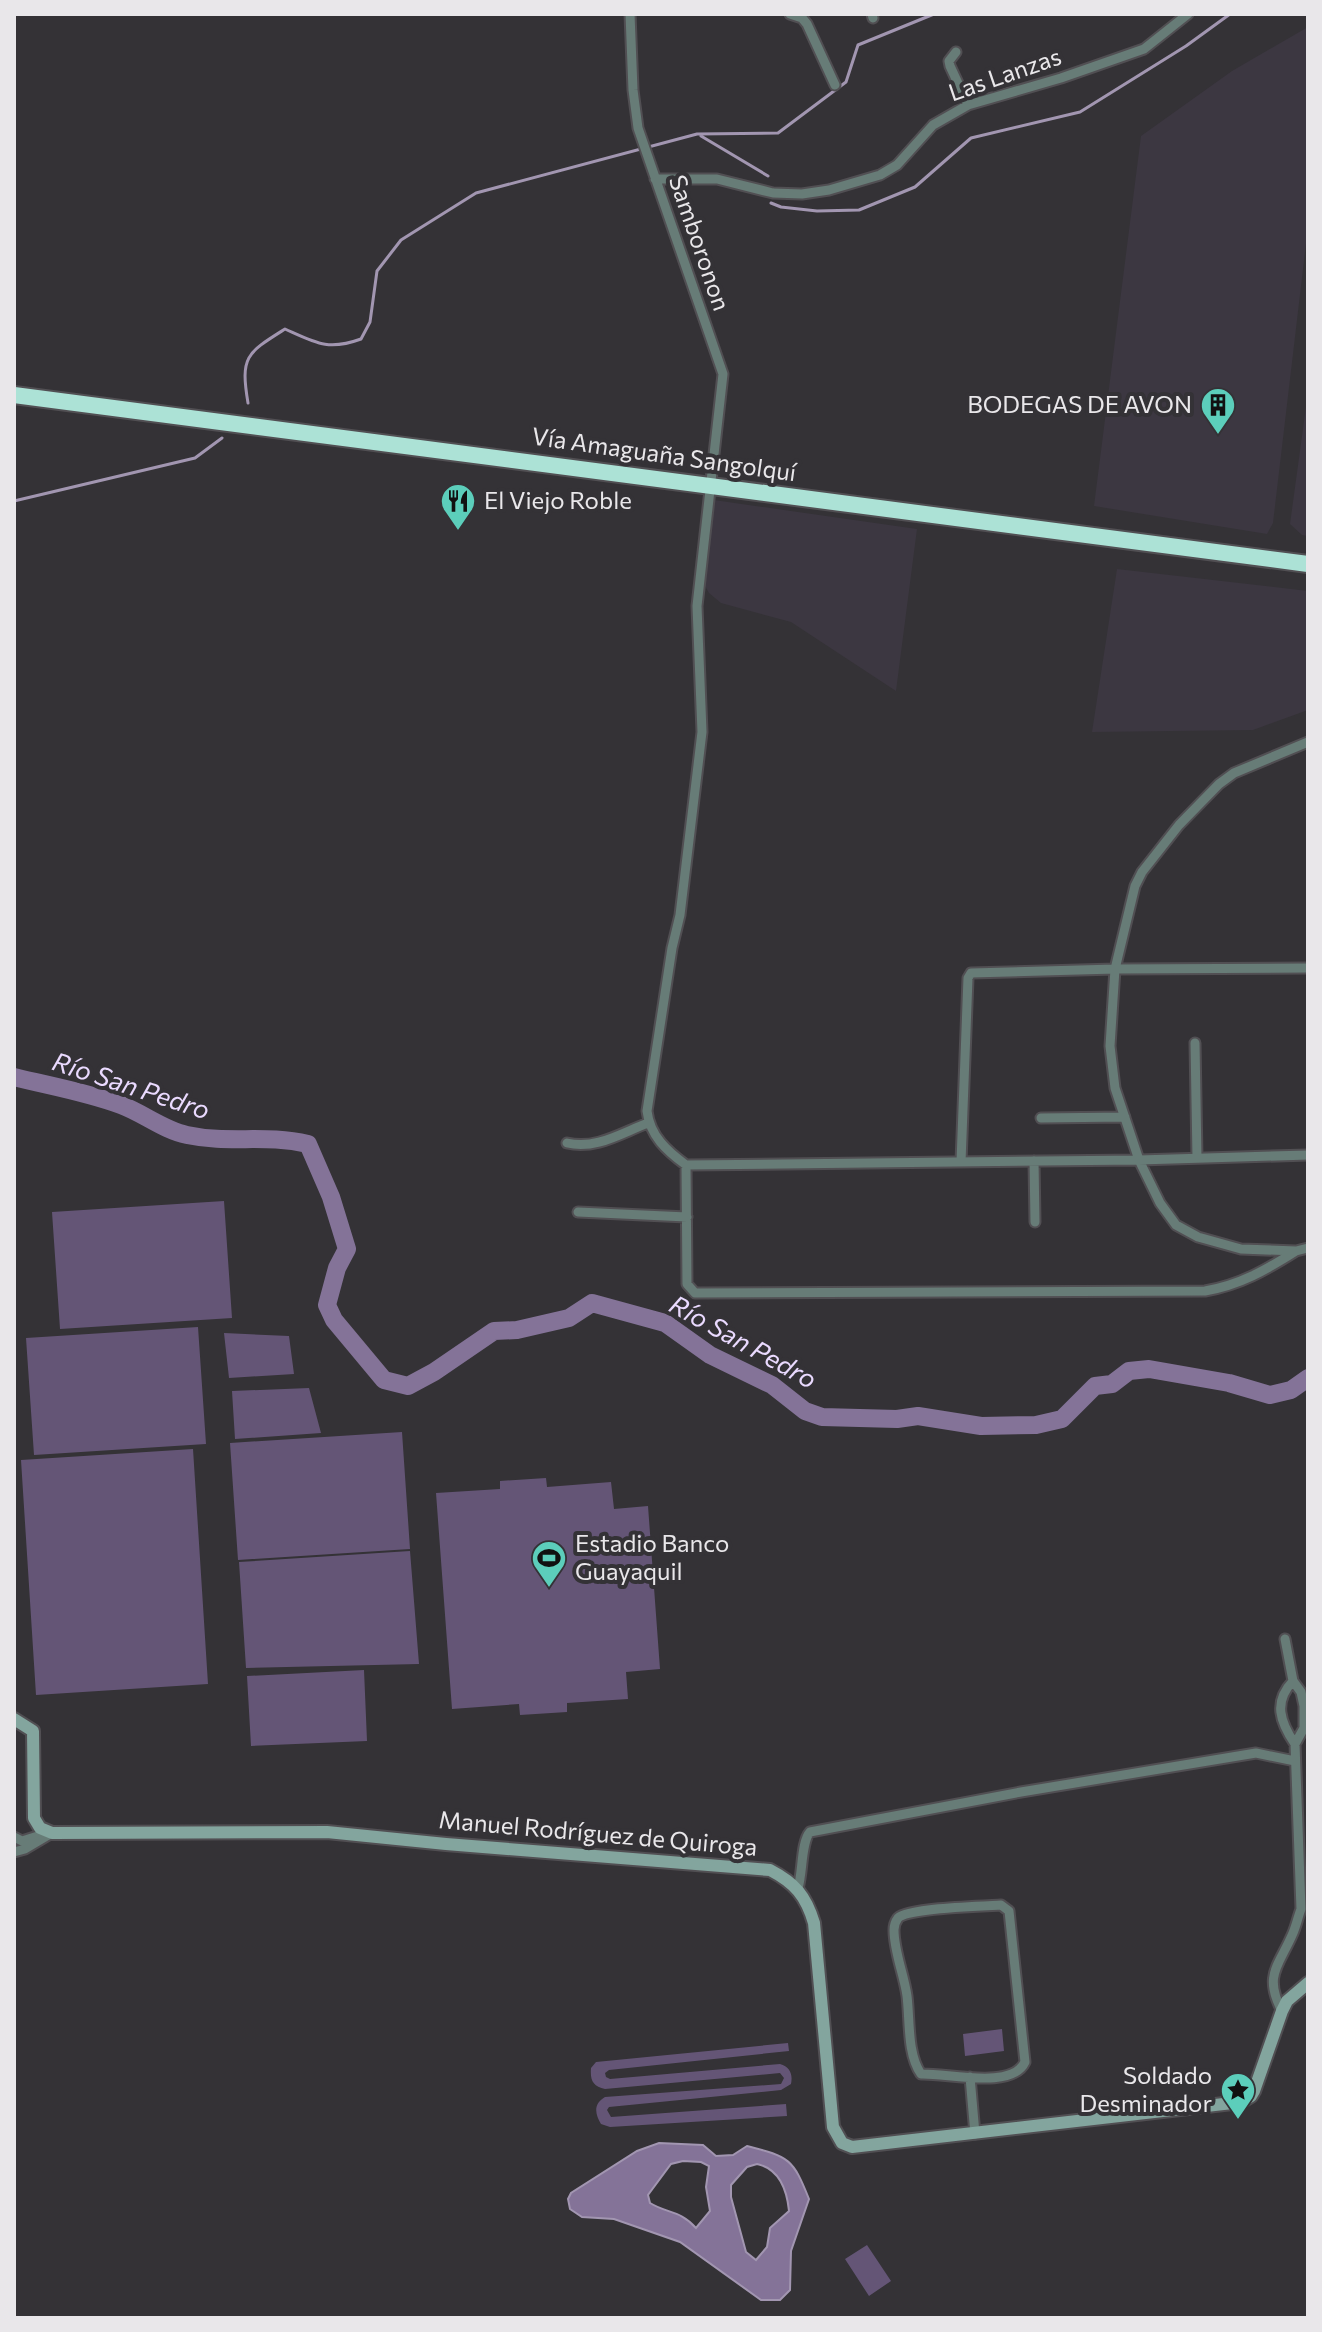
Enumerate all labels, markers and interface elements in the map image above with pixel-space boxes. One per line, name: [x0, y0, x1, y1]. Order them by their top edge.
street label: Las Lanzas: [944, 41, 1065, 106]
street label: Samboronon: [664, 171, 737, 314]
building icon: BODEGAS DE AVON: [1199, 386, 1237, 436]
place label: BODEGAS DE AVON: [967, 389, 1192, 418]
street label: Vía Amaguaña Sangolquí: [530, 421, 799, 487]
restaurant icon: El Viejo Roble: [439, 482, 477, 532]
place label: El Viejo Roble: [484, 485, 632, 514]
water label: Río San Pedro: [49, 1045, 214, 1125]
water label: Río San Pedro: [665, 1288, 823, 1394]
place label: Estadio Banco Guayaquil: [575, 1528, 729, 1585]
sports icon: Estadio Banco Guayaquil: [530, 1539, 568, 1589]
street label: Manuel Rodríguez de Quiroga: [438, 1804, 759, 1861]
place label: Soldado Desminador: [1080, 2060, 1212, 2117]
place icon: Soldado Desminador: [1219, 2071, 1257, 2121]

